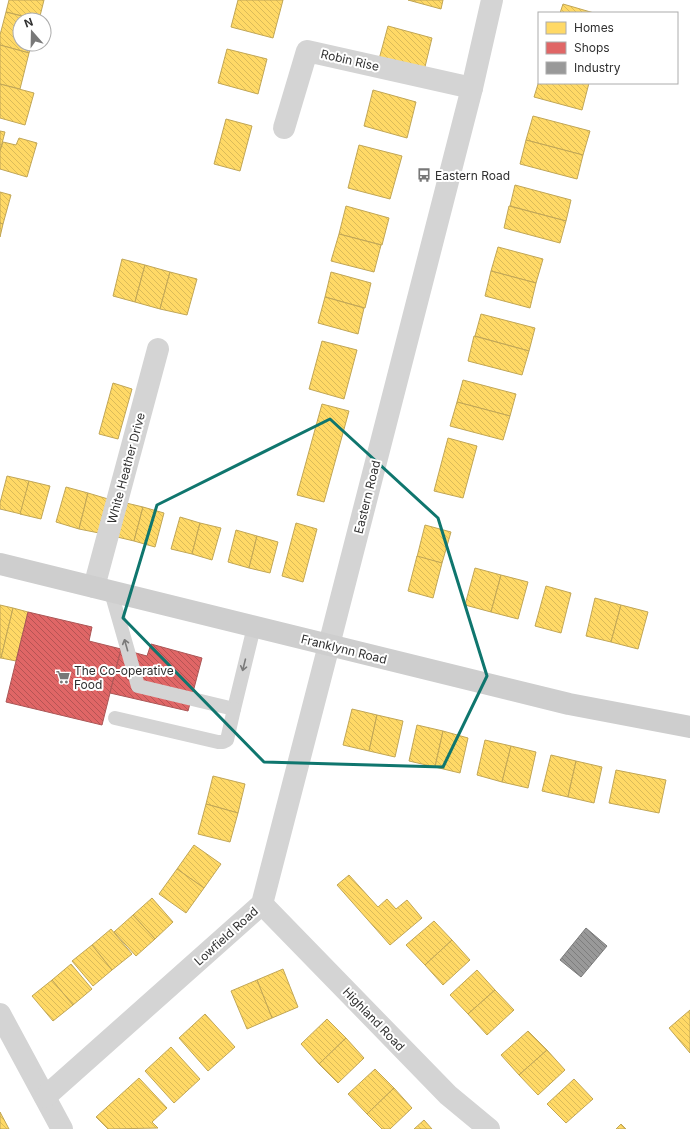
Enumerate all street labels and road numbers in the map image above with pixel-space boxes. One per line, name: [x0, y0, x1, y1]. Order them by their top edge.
street label: Robin Rise: [319, 46, 381, 74]
street label: White Heather Drive: [104, 411, 148, 525]
street label: Eastern Road: [351, 459, 383, 535]
street label: Franklynn Road: [300, 631, 388, 667]
street label: Lowfield Road: [191, 903, 261, 969]
street label: Highland Road: [340, 984, 408, 1054]

